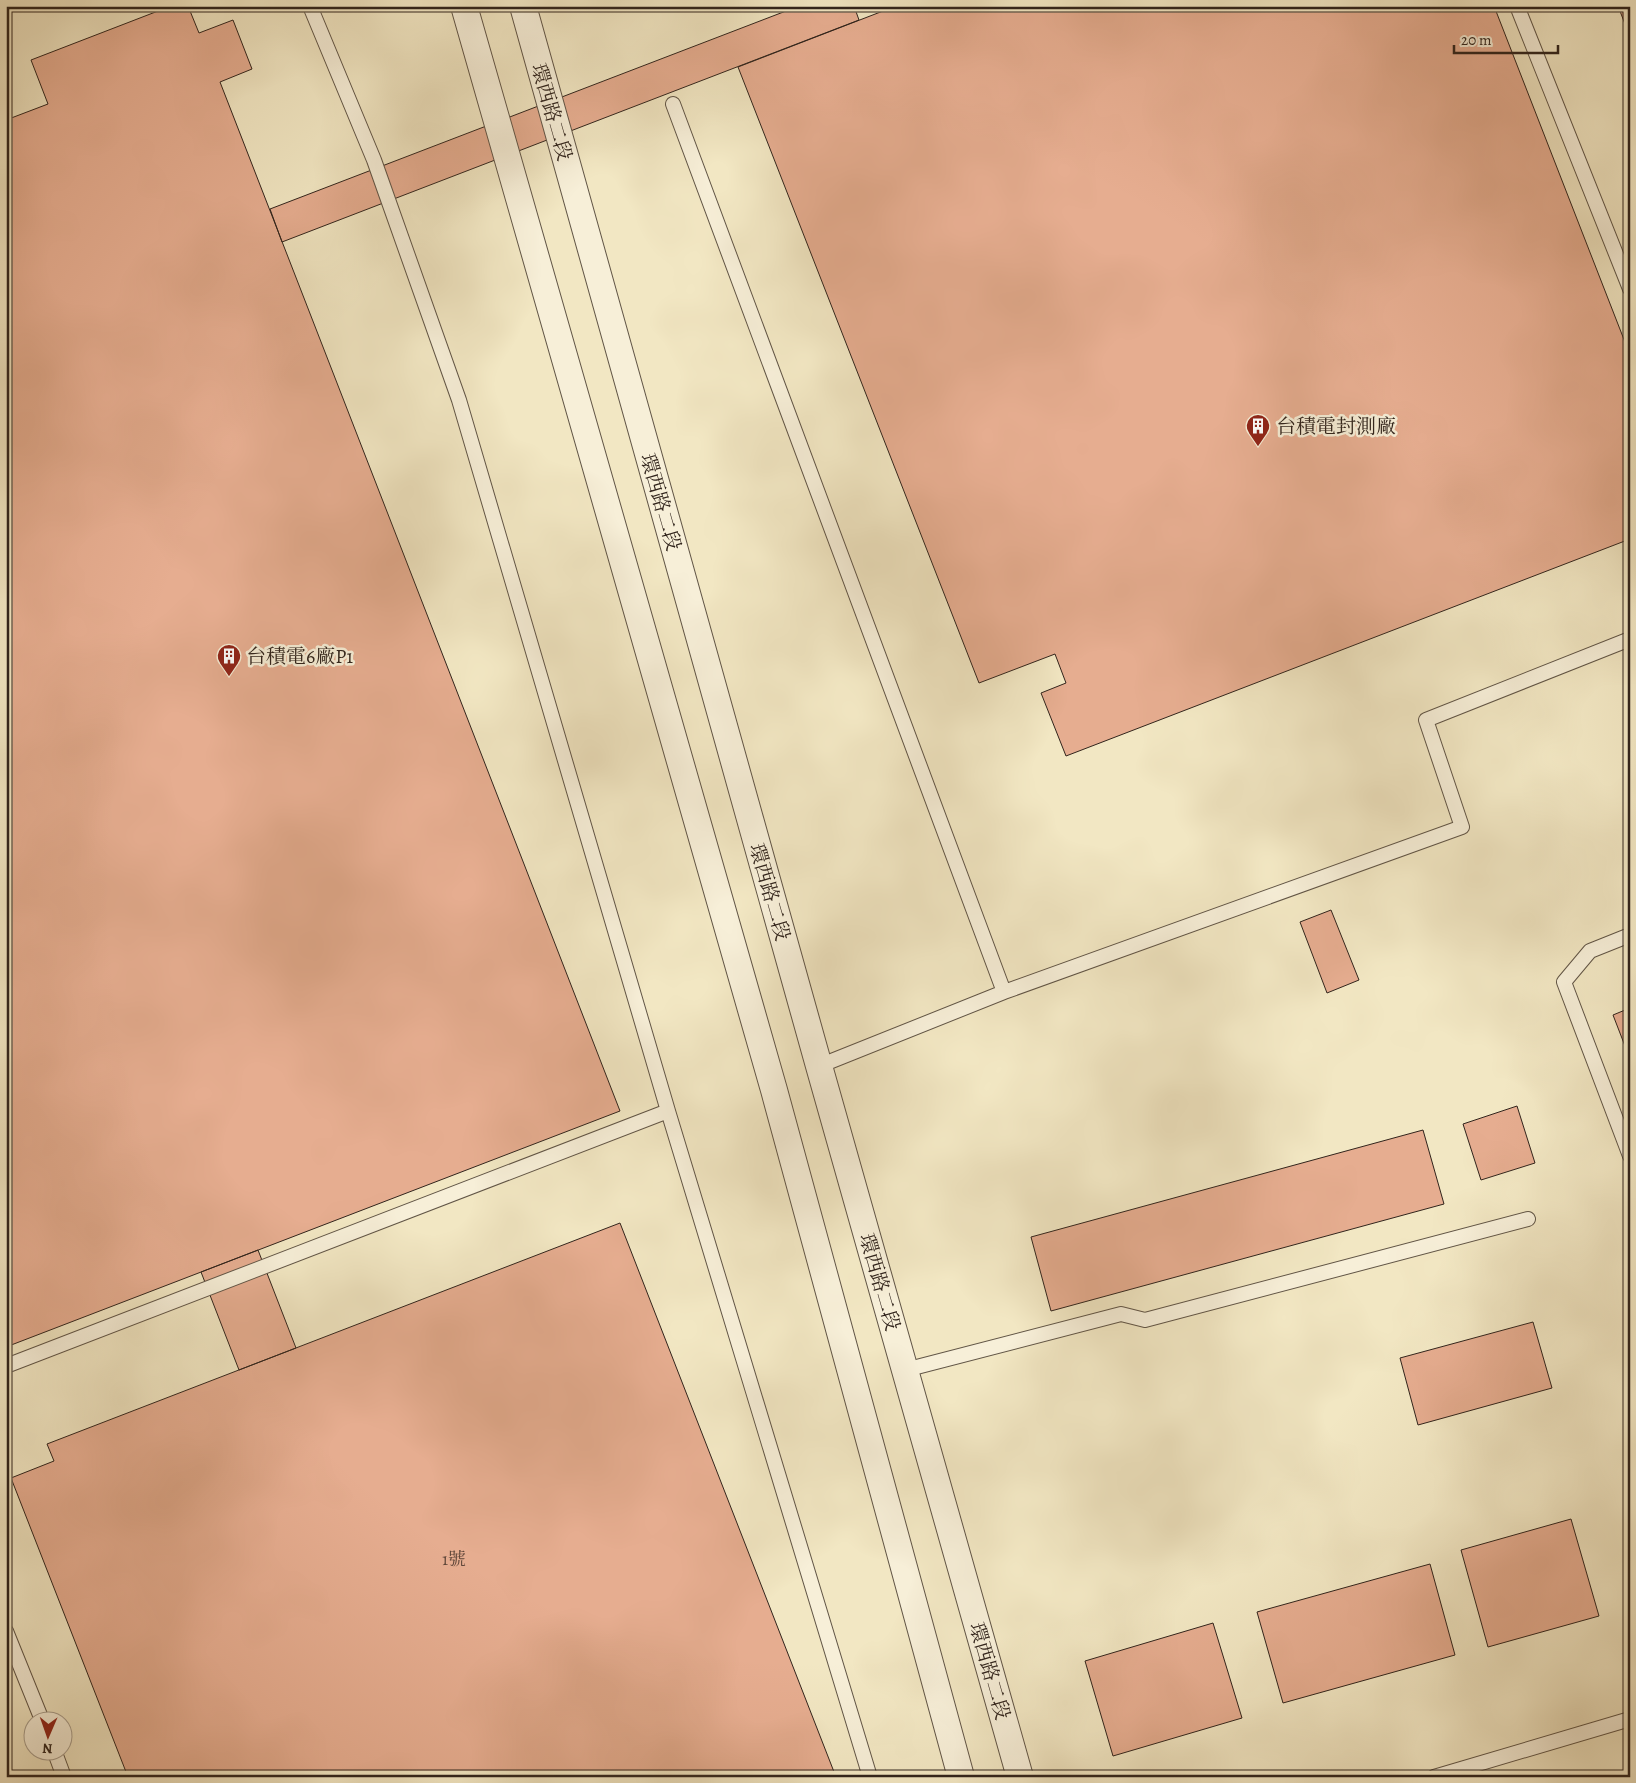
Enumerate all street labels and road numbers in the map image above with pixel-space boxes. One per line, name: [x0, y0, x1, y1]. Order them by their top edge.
street label: 環西路二段: [525, 60, 578, 164]
street label: 環西路二段: [634, 450, 687, 554]
street label: 環西路二段: [743, 840, 796, 944]
street label: 環西路二段: [853, 1230, 906, 1334]
street label: 環西路二段: [963, 1619, 1016, 1723]

